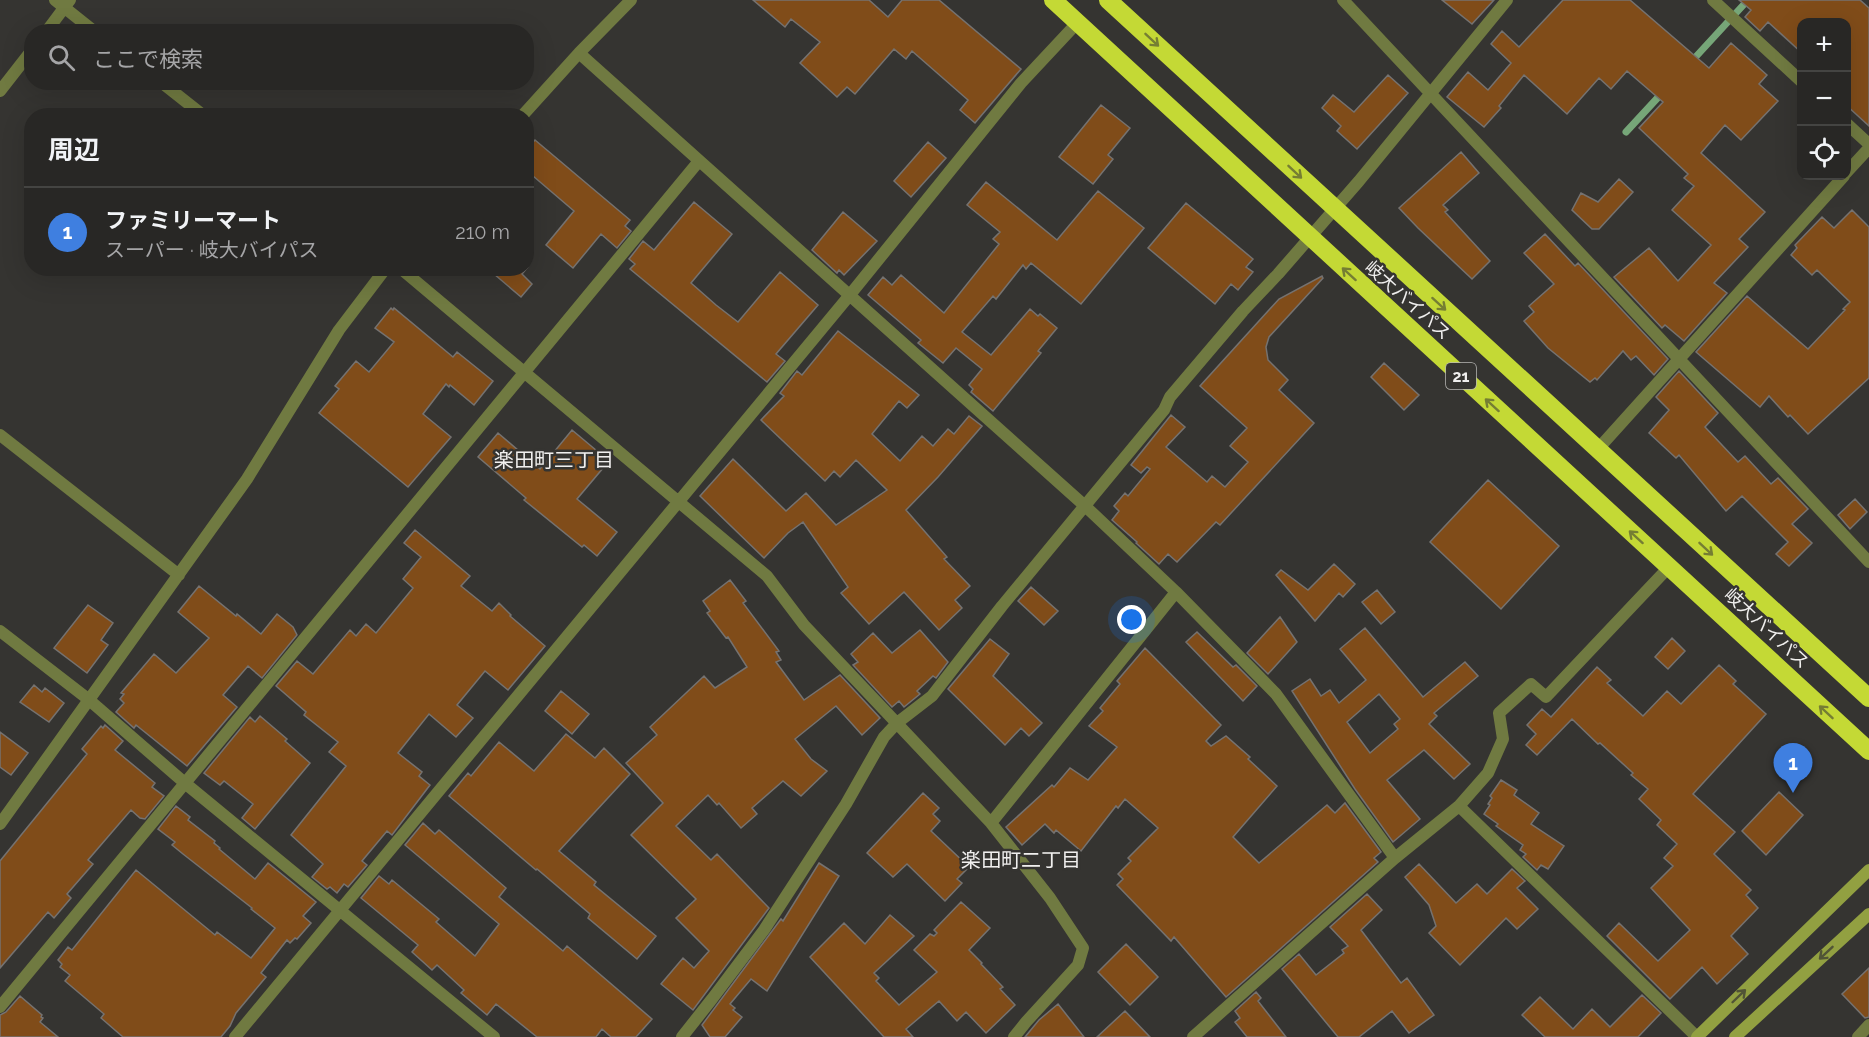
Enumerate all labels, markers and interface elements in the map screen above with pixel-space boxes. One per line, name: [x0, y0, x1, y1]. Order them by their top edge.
map controls: [1797, 18, 1851, 180]
button: +: [1797, 18, 1851, 72]
search box: [24, 24, 534, 90]
one-way arrow: [1144, 33, 1159, 47]
icon: search: [45, 41, 78, 74]
text: ここで検索: [93, 46, 203, 72]
button: −: [1797, 72, 1851, 126]
button: locate: [1797, 126, 1851, 180]
text: 周辺: [48, 135, 100, 165]
one-way arrow: [1287, 165, 1302, 179]
text: ファミリーマート: [105, 207, 281, 233]
text: 1: [63, 220, 72, 244]
text: 210 m: [455, 220, 510, 244]
text: スーパー · 岐大バイパス: [105, 238, 318, 262]
street label: 岐大バイパス: [1361, 256, 1455, 344]
one-way arrow: [1341, 266, 1356, 281]
one-way arrow: [1431, 296, 1446, 311]
road number: 21: [1446, 363, 1476, 389]
one-way arrow: [1485, 398, 1500, 412]
district label: 楽田町三丁目: [494, 448, 614, 472]
one-way arrow: [1629, 530, 1644, 544]
one-way arrow: [1699, 542, 1714, 556]
street label: 岐大バイパス: [1720, 584, 1814, 672]
your location: [1117, 605, 1146, 634]
one-way arrow: [1819, 705, 1834, 719]
pin: 1: [1774, 744, 1812, 793]
district label: 楽田町二丁目: [961, 848, 1081, 872]
one-way arrow: [1819, 946, 1834, 960]
one-way arrow: [1731, 989, 1746, 1004]

